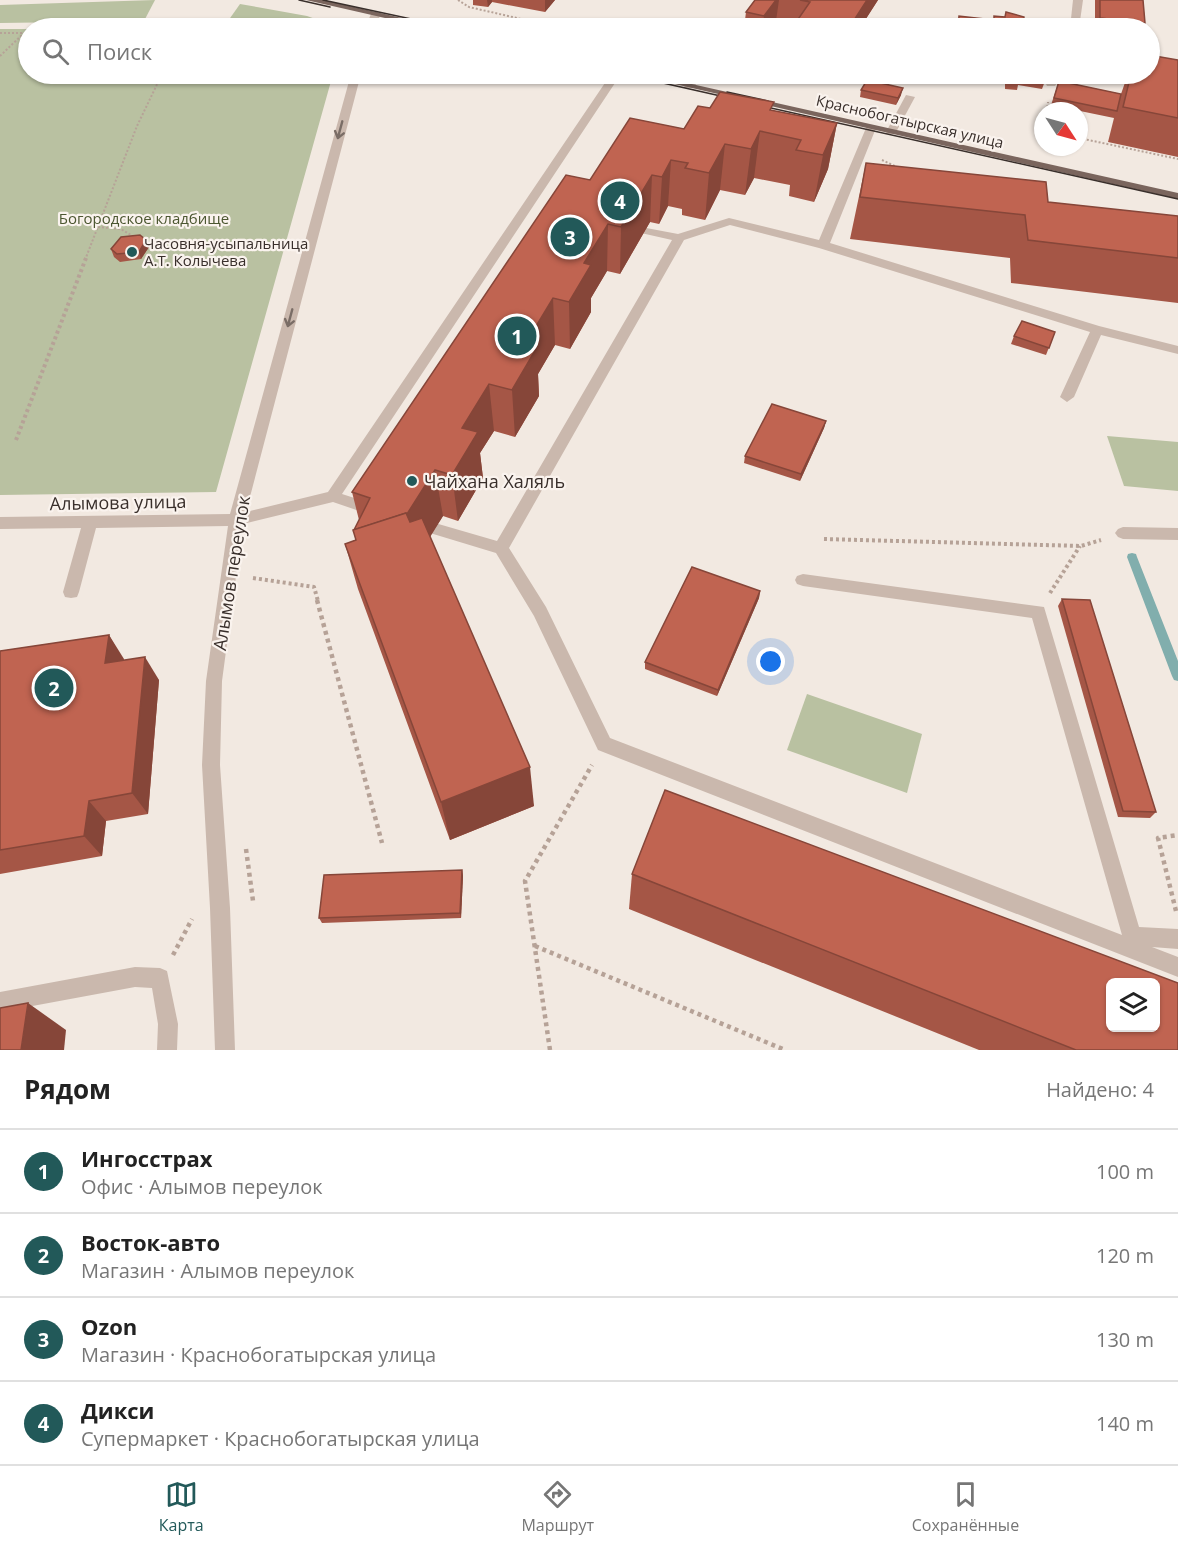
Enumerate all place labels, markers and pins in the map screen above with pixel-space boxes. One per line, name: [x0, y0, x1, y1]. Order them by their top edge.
pin: 4: [600, 178, 640, 224]
pin: 3: [550, 214, 590, 260]
place label: Часовня-усыпальница А.Т. Колычева: [144, 233, 308, 270]
marker: Часовня-усыпальница А.Т. Колычева: [125, 245, 139, 259]
pin: 1: [498, 314, 536, 358]
place label: Чайхана Халяль: [424, 469, 565, 493]
marker: Чайхана Халяль: [405, 474, 419, 488]
pin: 2: [34, 666, 74, 710]

